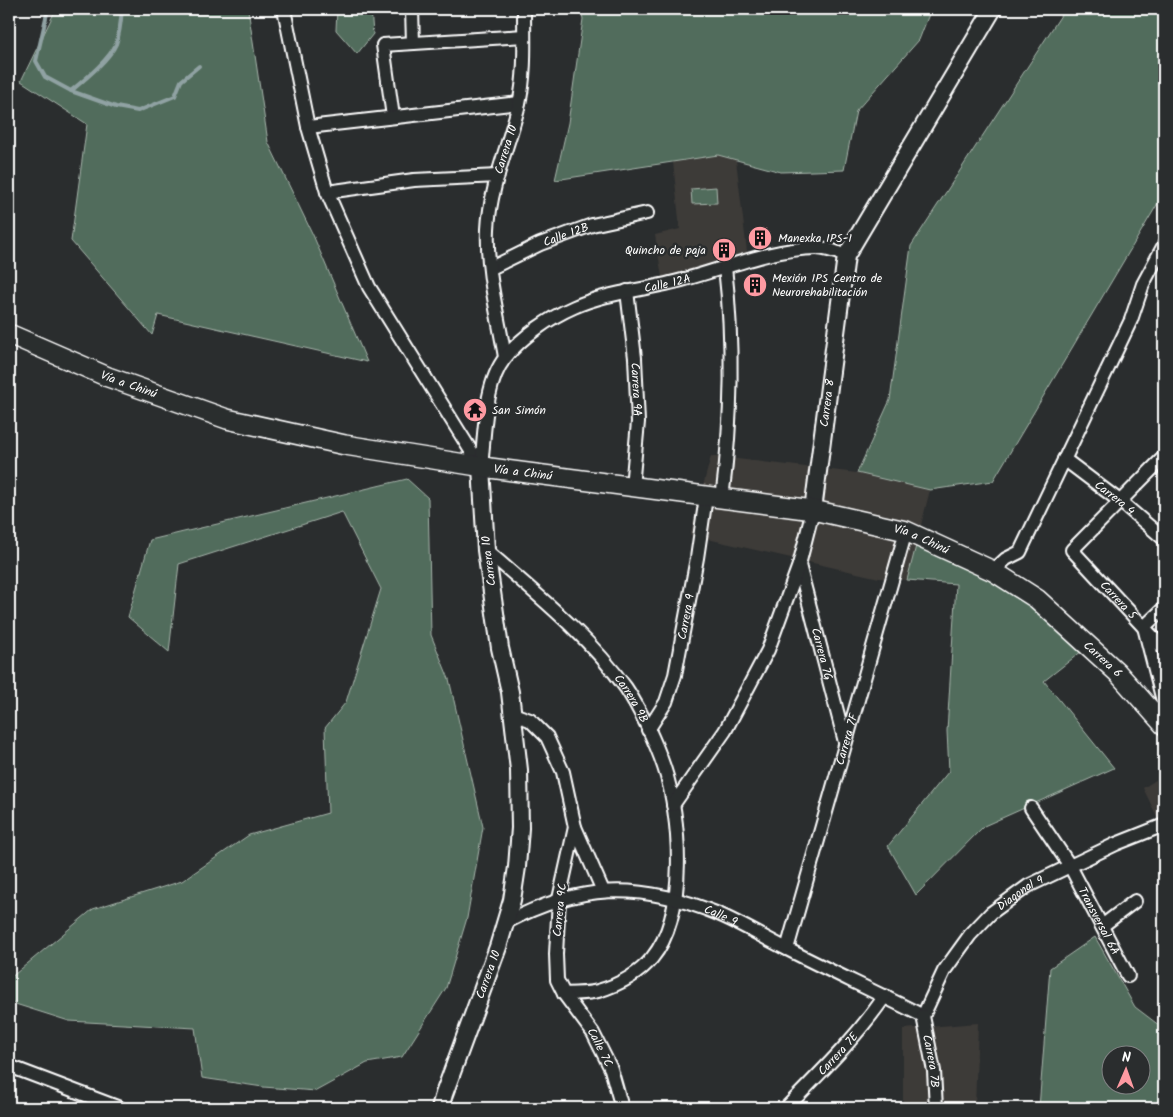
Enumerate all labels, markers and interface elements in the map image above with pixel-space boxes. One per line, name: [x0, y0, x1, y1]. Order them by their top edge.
street label: Carrera 10: [489, 123, 522, 176]
street label: Calle 12B: [540, 218, 591, 252]
building icon: Manexka IPS-I: [747, 225, 773, 251]
place label: Manexka IPS-I: [778, 229, 852, 248]
building icon: Quincho de paja: [711, 237, 737, 263]
place label: Quincho de paja: [625, 241, 706, 260]
street label: Calle 12A: [643, 269, 693, 298]
place label: Mexión IPS Centro de Neurorehabilitación: [772, 269, 883, 302]
building icon: Mexión IPS Centro de Neurorehabilitación: [742, 272, 768, 298]
street label: Carrera 9A: [626, 362, 647, 417]
street label: Vía a Chinú: [97, 365, 160, 403]
street label: Carrera 8: [814, 377, 840, 428]
temple icon: San Simón: [462, 397, 488, 423]
place label: San Simón: [492, 401, 546, 420]
street label: Vía a Chinú: [493, 459, 554, 486]
street label: Carrera 4: [1090, 476, 1140, 520]
street label: Vía a Chinú: [892, 519, 953, 559]
street label: Carrera 10: [477, 535, 501, 587]
street label: Carrera 5: [1095, 576, 1142, 625]
street label: Carrera 9: [672, 592, 700, 641]
street label: Carrera 7G: [806, 626, 838, 682]
street label: Carrera 6: [1079, 636, 1127, 682]
street label: Carrera 9B: [609, 670, 654, 726]
street label: Carrera 7F: [830, 710, 863, 767]
street label: Diagonal 9: [993, 870, 1047, 915]
street label: Carrera 9C: [548, 882, 572, 938]
street label: Transversal 6A: [1073, 884, 1125, 958]
street label: Calle 9: [701, 900, 741, 931]
street label: Carrera 10: [470, 947, 506, 1001]
street label: Calle 7C: [582, 1023, 618, 1070]
street label: Carrera 7E: [813, 1027, 863, 1080]
street label: Carrera 7B: [917, 1033, 944, 1088]
north arrow: [1100, 1044, 1150, 1094]
text: N: [1122, 1047, 1131, 1069]

